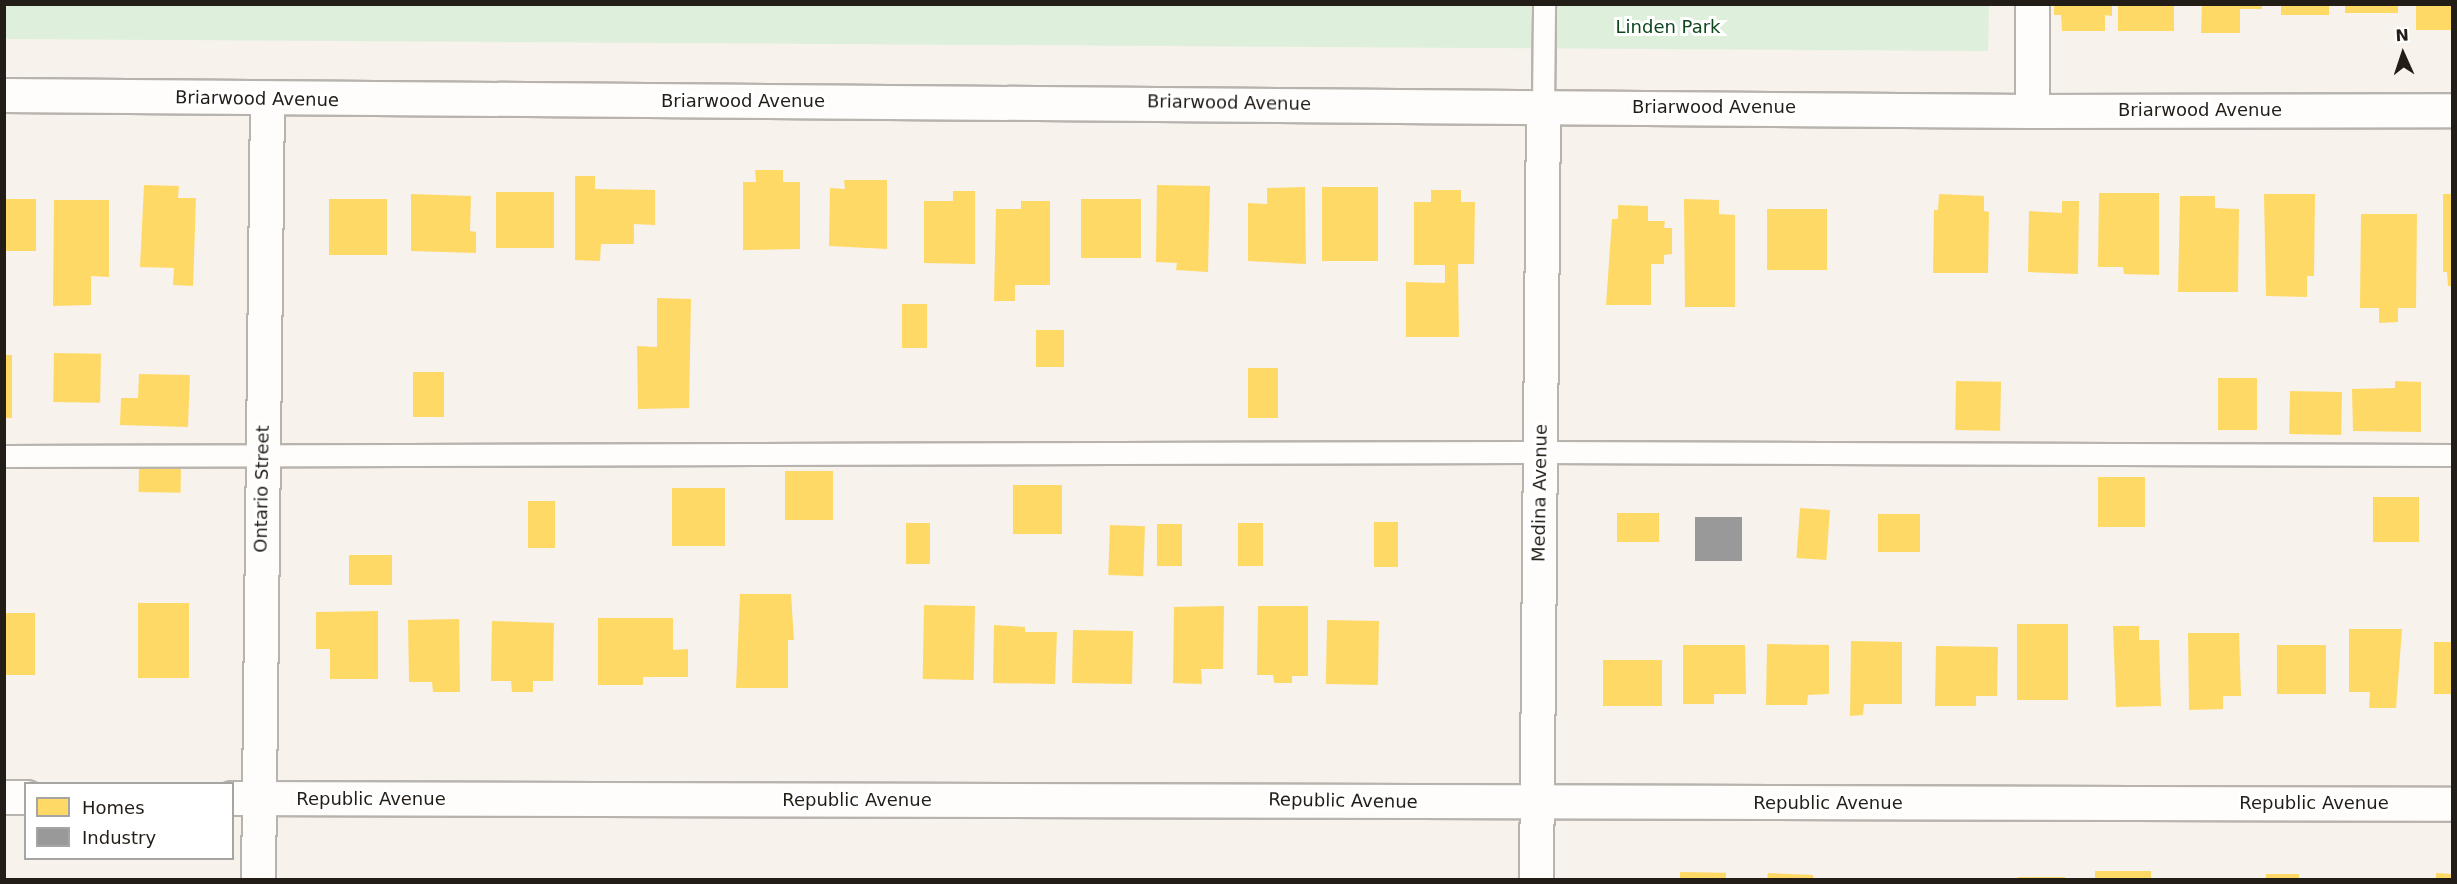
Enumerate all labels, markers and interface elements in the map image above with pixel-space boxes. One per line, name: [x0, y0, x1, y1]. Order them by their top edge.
park label: Linden Park: [1616, 16, 1720, 38]
north arrow: [2373, 24, 2433, 84]
text: N: [2395, 26, 2409, 45]
street label: Briarwood Avenue: [175, 87, 339, 111]
street label: Briarwood Avenue: [661, 90, 825, 112]
street label: Briarwood Avenue: [1147, 91, 1311, 115]
street label: Briarwood Avenue: [1632, 96, 1796, 118]
street label: Briarwood Avenue: [2118, 99, 2282, 121]
street label: Medina Avenue: [1528, 424, 1552, 562]
street label: Ontario Street: [250, 425, 274, 553]
legend: [24, 782, 234, 860]
street label: Republic Avenue: [296, 788, 446, 810]
street label: Republic Avenue: [782, 789, 932, 811]
street label: Republic Avenue: [1268, 789, 1418, 813]
street label: Republic Avenue: [1753, 792, 1903, 814]
street label: Republic Avenue: [2239, 792, 2389, 814]
text: Homes: [82, 797, 145, 818]
text: Industry: [82, 827, 156, 848]

